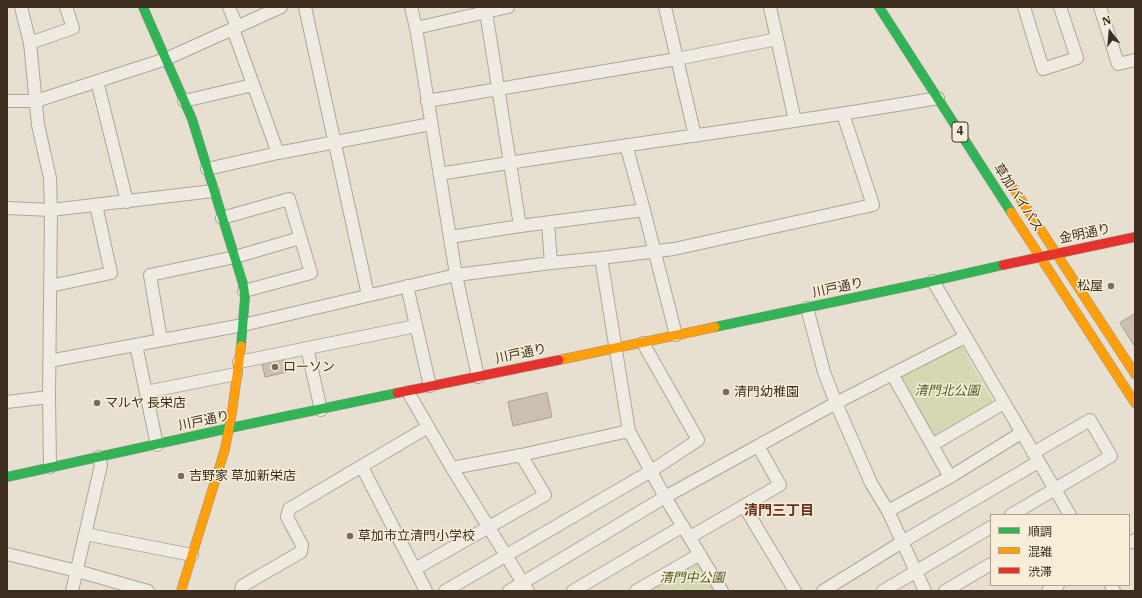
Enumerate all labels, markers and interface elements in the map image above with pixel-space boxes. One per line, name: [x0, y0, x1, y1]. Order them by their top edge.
north arrow: [1090, 12, 1130, 52]
text: N: [1101, 13, 1113, 28]
road number: 4: [952, 122, 968, 142]
street label: 草加バイパス: [990, 161, 1046, 235]
street label: 金明通り: [1058, 221, 1112, 247]
street label: 川戸通り: [811, 275, 865, 301]
place label: 松屋: [1077, 278, 1103, 294]
marker: 松屋: [1106, 281, 1116, 291]
street label: 川戸通り: [494, 341, 548, 367]
place label: ローソン: [283, 359, 335, 375]
marker: ローソン: [270, 362, 280, 372]
park label: 清門北公園: [915, 383, 979, 399]
place label: 清門幼稚園: [734, 384, 799, 400]
marker: 清門幼稚園: [721, 387, 731, 397]
place label: マルヤ 長栄店: [105, 395, 186, 411]
marker: マルヤ 長栄店: [92, 398, 102, 408]
street label: 川戸通り: [177, 408, 231, 434]
place label: 吉野家 草加新栄店: [189, 468, 296, 484]
marker: 吉野家 草加新栄店: [176, 471, 186, 481]
district label: 清門三丁目: [744, 503, 814, 519]
legend: [990, 514, 1130, 586]
text: 順調: [1028, 524, 1052, 539]
place label: 草加市立清門小学校: [358, 528, 475, 544]
marker: 草加市立清門小学校: [345, 531, 355, 541]
text: 混雑: [1028, 544, 1052, 559]
text: 渋滞: [1028, 564, 1052, 579]
park label: 清門中公園: [660, 570, 724, 586]

